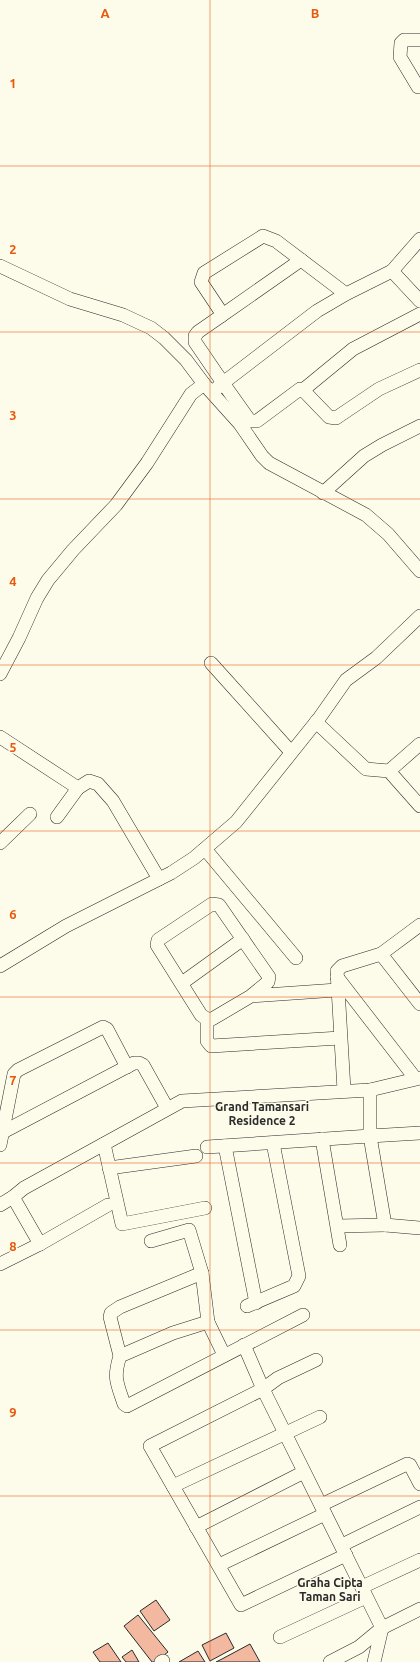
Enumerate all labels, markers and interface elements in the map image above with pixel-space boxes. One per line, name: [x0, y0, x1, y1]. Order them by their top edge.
text: A: [100, 6, 110, 20]
text: B: [311, 6, 320, 20]
text: 1: [9, 76, 17, 90]
text: 2: [9, 242, 17, 256]
text: 3: [9, 408, 17, 422]
text: 4: [9, 574, 17, 588]
text: 5: [9, 740, 17, 754]
text: 6: [9, 907, 17, 921]
text: 7: [9, 1073, 17, 1087]
district label: Grand Tamansari Residence 2: [215, 1100, 309, 1127]
text: 8: [9, 1239, 17, 1253]
text: 9: [9, 1405, 17, 1419]
district label: Graha Cipta Taman Sari: [297, 1576, 363, 1603]

